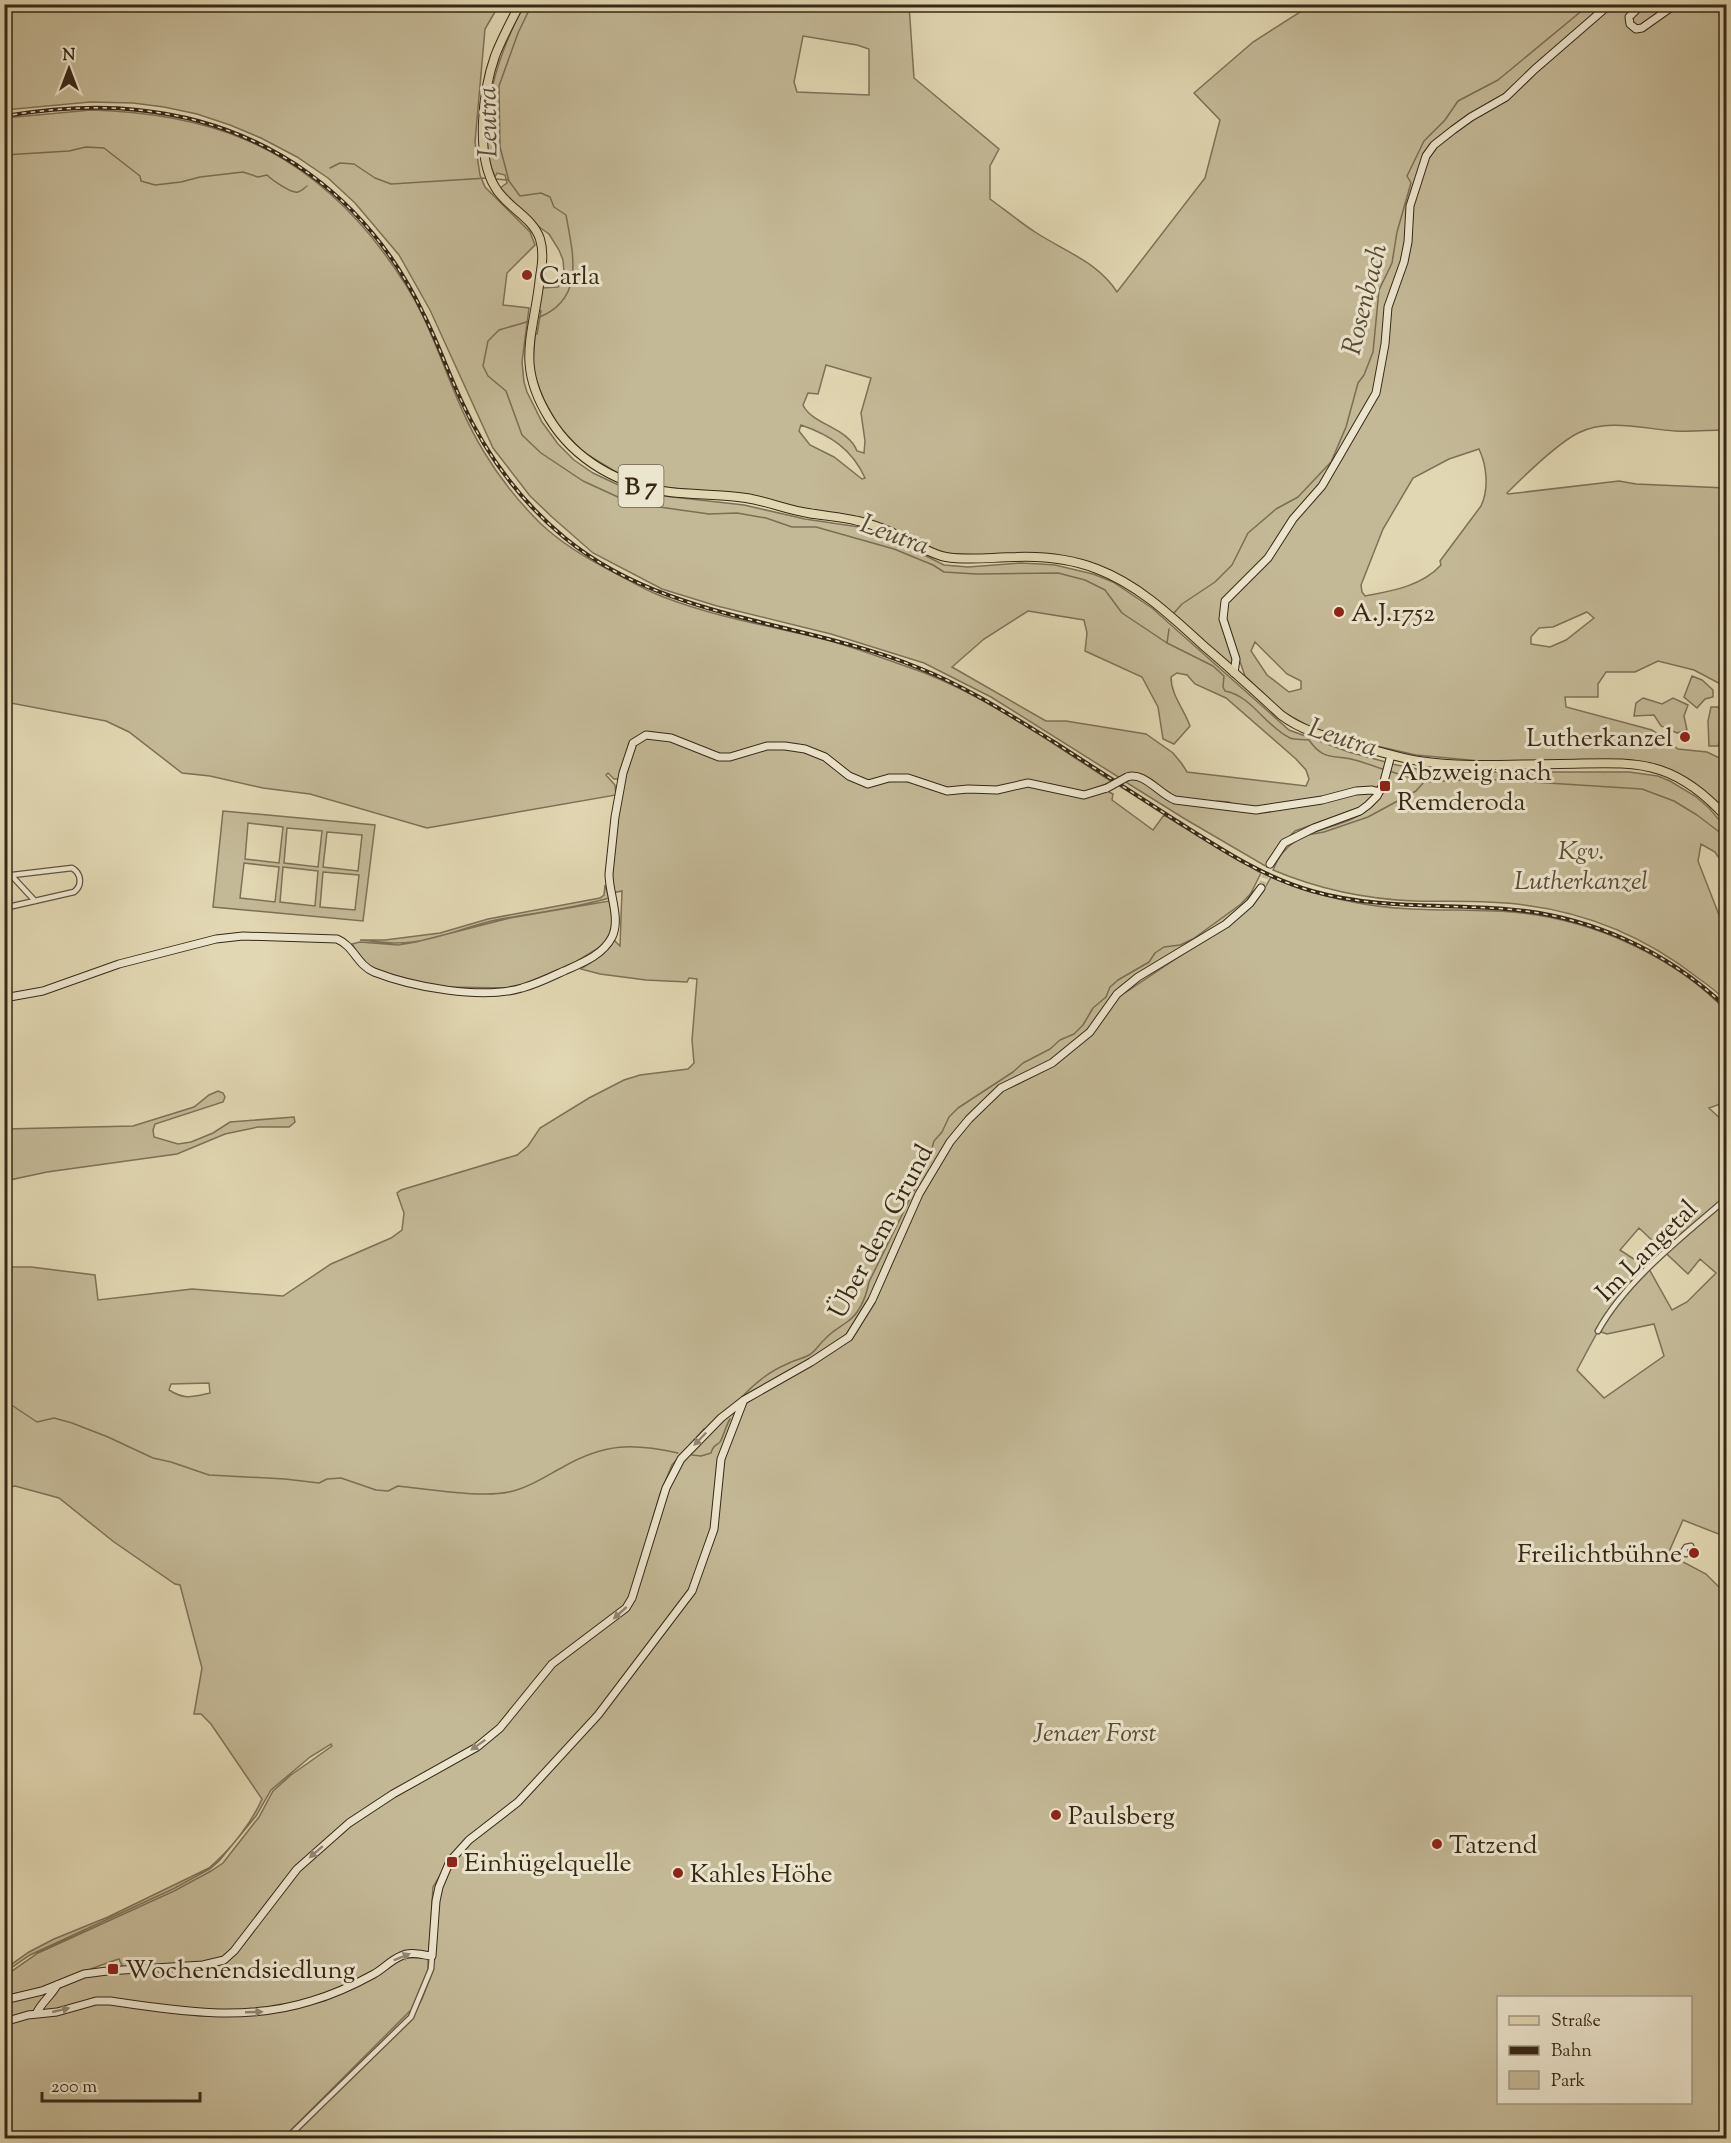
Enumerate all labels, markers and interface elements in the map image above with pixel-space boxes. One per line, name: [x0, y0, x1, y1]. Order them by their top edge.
north arrow: [39, 39, 99, 99]
text: N: [63, 45, 76, 68]
water label: Leutra: [469, 86, 510, 158]
water label: Rosenbach: [1334, 240, 1399, 359]
place label: Carla: [539, 259, 600, 296]
marker: Carla: [520, 268, 534, 282]
road number: B 7: [618, 465, 664, 507]
water label: Leutra: [854, 506, 934, 567]
place label: A.J.1752: [1351, 596, 1435, 633]
marker: A.J.1752: [1332, 605, 1346, 619]
water label: Leutra: [1302, 710, 1382, 769]
place label: Lutherkanzel: [1526, 721, 1673, 758]
marker: Lutherkanzel: [1678, 730, 1692, 744]
place label: Abzweig nach Remderoda: [1397, 755, 1552, 822]
marker: Abzweig nach Remderoda: [1378, 779, 1392, 793]
park label: Kgv. Lutherkanzel: [1514, 834, 1648, 901]
street label: Über dem Grund: [821, 1138, 944, 1326]
street label: Im Langetal: [1588, 1192, 1707, 1311]
one-way arrow: [694, 1432, 708, 1446]
place label: Freilichtbühne: [1517, 1537, 1682, 1574]
marker: Freilichtbühne: [1687, 1546, 1701, 1560]
one-way arrow: [612, 1606, 627, 1620]
park label: Jenaer Forst: [1033, 1716, 1157, 1753]
one-way arrow: [471, 1739, 487, 1751]
place label: Paulsberg: [1068, 1799, 1175, 1836]
marker: Paulsberg: [1049, 1808, 1063, 1822]
place label: Tatzend: [1449, 1828, 1538, 1865]
marker: Tatzend: [1430, 1837, 1444, 1851]
one-way arrow: [309, 1845, 324, 1858]
place label: Einhügelquelle: [464, 1846, 632, 1883]
marker: Einhügelquelle: [445, 1855, 459, 1869]
place label: Kahles Höhe: [690, 1857, 833, 1894]
marker: Kahles Höhe: [671, 1866, 685, 1880]
one-way arrow: [394, 1952, 412, 1962]
place label: Wochenendsiedlung: [125, 1953, 355, 1990]
marker: Wochenendsiedlung: [106, 1962, 120, 1976]
legend: [1497, 1996, 1692, 2104]
one-way arrow: [52, 2005, 71, 2015]
one-way arrow: [245, 2007, 264, 2017]
text: Straße: [1551, 2009, 1601, 2035]
text: Bahn: [1551, 2039, 1592, 2065]
scale bar: [42, 2065, 200, 2103]
text: Park: [1551, 2069, 1586, 2095]
text: 200 m: [51, 2075, 97, 2101]

